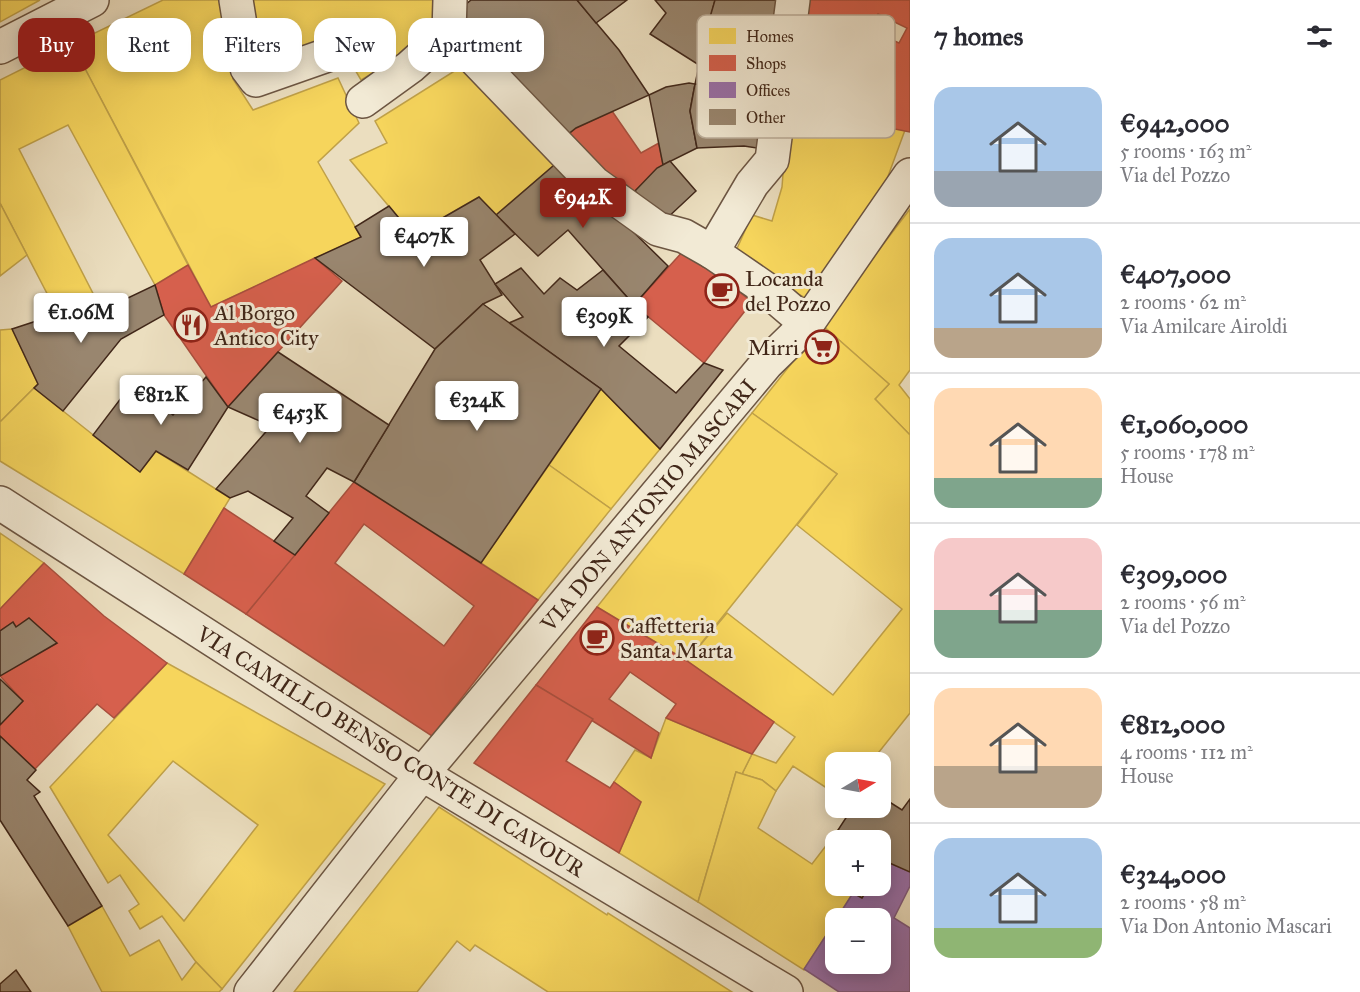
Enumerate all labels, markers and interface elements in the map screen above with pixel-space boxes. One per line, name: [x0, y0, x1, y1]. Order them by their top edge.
legend: [697, 15, 895, 138]
chip: Buy: [18, 18, 95, 72]
chip: Rent: [107, 18, 191, 72]
chip: Filters: [203, 18, 302, 72]
chip: New: [314, 18, 396, 72]
chip: Apartment: [408, 18, 544, 72]
text: 7 homes: [934, 20, 1023, 52]
icon: filters: [1303, 20, 1336, 53]
text: Homes: [746, 27, 794, 46]
text: Shops: [746, 54, 786, 73]
text: Offices: [746, 81, 790, 100]
text: €942,000: [1120, 107, 1230, 139]
text: Other: [746, 108, 785, 127]
icon: home: [982, 111, 1054, 183]
text: 5 rooms · 163 m²: [1120, 139, 1252, 163]
text: Via del Pozzo: [1120, 163, 1230, 187]
pin: €942K: [541, 178, 625, 229]
text: €942K: [554, 185, 612, 209]
pin: €407K: [382, 217, 466, 268]
text: €407K: [394, 224, 454, 248]
text: €407,000: [1120, 258, 1231, 290]
icon: home: [982, 262, 1054, 334]
place label: Locanda del Pozzo: [745, 265, 831, 317]
cafe icon: Locanda del Pozzo: [704, 273, 740, 309]
text: 2 rooms · 62 m²: [1120, 290, 1246, 314]
pin: €1.06M: [32, 293, 130, 344]
pin: €309K: [562, 297, 646, 348]
place label: Al Borgo Antico City: [213, 299, 319, 351]
text: €1.06M: [48, 300, 114, 324]
text: €309K: [576, 304, 632, 328]
restaurant icon: Al Borgo Antico City: [173, 307, 209, 343]
text: Via Amilcare Airoldi: [1120, 314, 1288, 338]
supermarket icon: Mirri: [804, 329, 840, 365]
place label: Mirri: [748, 334, 799, 361]
street label: VIA DON ANTONIO MASCARI: [534, 374, 762, 638]
pin: €812K: [119, 375, 203, 426]
pin: €324K: [435, 381, 519, 432]
text: €812K: [134, 382, 188, 406]
text: €324K: [449, 388, 505, 412]
pin: €453K: [258, 393, 342, 444]
text: €453K: [273, 400, 327, 424]
text: €1,060,000: [1120, 408, 1248, 440]
icon: home: [982, 412, 1054, 484]
text: 5 rooms · 178 m²: [1120, 440, 1255, 464]
text: House: [1120, 464, 1174, 488]
text: €309,000: [1120, 558, 1227, 590]
icon: home: [982, 562, 1054, 634]
text: 2 rooms · 56 m²: [1120, 590, 1246, 614]
place label: Caffetteria Santa Marta: [620, 612, 734, 664]
text: Via del Pozzo: [1120, 614, 1230, 638]
street label: VIA CAMILLO BENSO CONTE DI CAVOUR: [191, 620, 590, 883]
cafe icon: Caffetteria Santa Marta: [579, 620, 615, 656]
text: €812,000: [1120, 708, 1225, 740]
icon: home: [982, 712, 1054, 784]
text: 4 rooms · 112 m²: [1120, 740, 1253, 764]
north arrow: [825, 752, 891, 818]
map controls: [825, 752, 891, 974]
text: House: [1120, 764, 1174, 788]
button: +: [825, 830, 891, 896]
text: €324,000: [1120, 858, 1226, 890]
icon: home: [982, 862, 1054, 934]
text: 2 rooms · 58 m²: [1120, 890, 1246, 914]
button: −: [825, 908, 891, 974]
text: Via Don Antonio Mascari: [1120, 914, 1332, 938]

